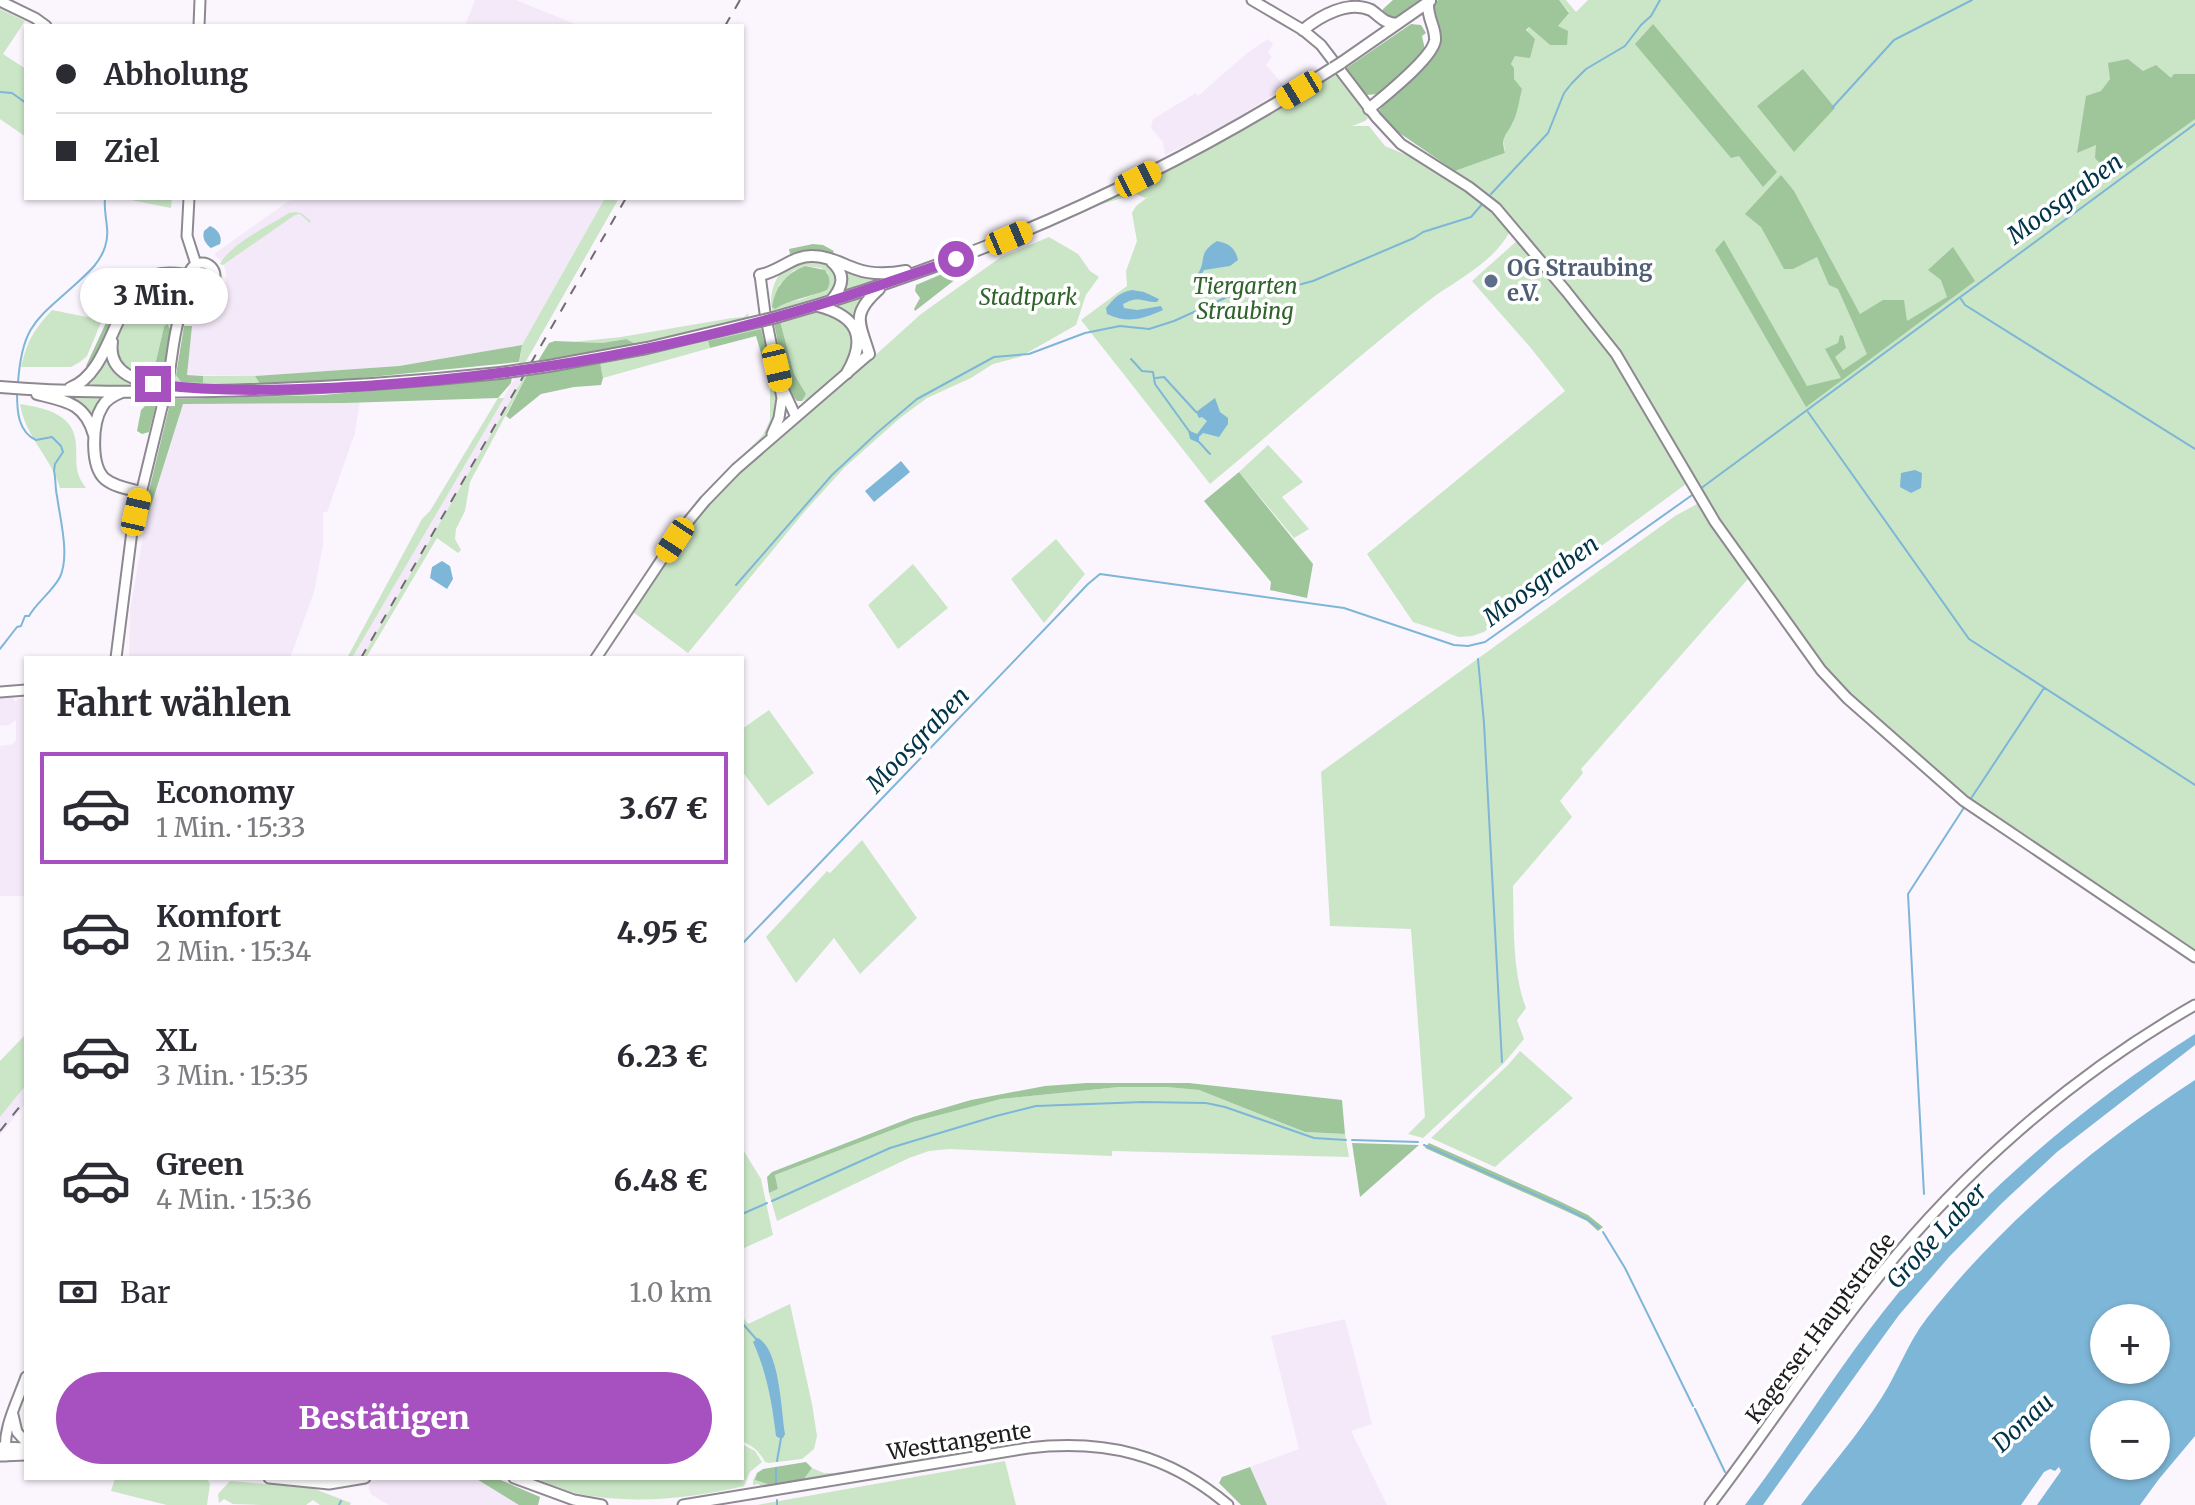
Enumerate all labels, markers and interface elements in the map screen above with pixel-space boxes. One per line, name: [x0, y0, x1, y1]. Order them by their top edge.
text: Abholung: [104, 55, 248, 93]
car: [1272, 67, 1326, 113]
text: Ziel: [104, 132, 159, 170]
water label: Moosgraben: [2000, 146, 2129, 252]
car: [1111, 157, 1165, 201]
car: [982, 218, 1036, 258]
route start: [938, 241, 974, 277]
place label: OG Straubing e.V.: [1507, 254, 1653, 307]
callout: 3 Min.: [79, 268, 227, 324]
park label: Tiergarten Straubing: [1192, 272, 1298, 325]
marker: OG Straubing e.V.: [1482, 272, 1500, 290]
text: 3 Min.: [113, 279, 195, 312]
park label: Stadtpark: [979, 283, 1077, 311]
car: [760, 342, 794, 394]
route end: [135, 366, 171, 402]
car: [119, 486, 153, 538]
car: [652, 513, 698, 567]
water label: Moosgraben: [1476, 528, 1605, 634]
water label: Moosgraben: [859, 680, 976, 800]
text: Fahrt wählen: [56, 681, 291, 726]
icon: car: [60, 772, 132, 844]
text: Economy: [156, 773, 294, 811]
text: 3.67 €: [619, 789, 708, 827]
text: 1 Min. · 15:33: [156, 811, 306, 844]
icon: car: [60, 896, 132, 968]
text: Komfort: [156, 897, 281, 935]
text: 4.95 €: [617, 913, 708, 951]
text: 2 Min. · 15:34: [156, 935, 311, 968]
icon: car: [60, 1020, 132, 1092]
text: XL: [156, 1021, 197, 1059]
text: 6.23 €: [617, 1037, 708, 1075]
text: 3 Min. · 15:35: [156, 1059, 309, 1092]
icon: car: [60, 1144, 132, 1216]
text: Green: [156, 1145, 244, 1183]
text: 6.48 €: [614, 1161, 708, 1199]
water label: Große Laber: [1880, 1175, 1994, 1295]
text: 4 Min. · 15:36: [156, 1183, 312, 1216]
street label: Kagerser Hauptstraße: [1739, 1227, 1901, 1429]
icon: cash: [56, 1270, 100, 1314]
text: Bar: [120, 1273, 170, 1311]
text: 1.0 km: [629, 1276, 712, 1309]
map controls: [2090, 1304, 2170, 1480]
button: +: [2090, 1304, 2170, 1384]
button: Bestätigen: [56, 1372, 712, 1464]
water label: Donau: [1985, 1387, 2060, 1459]
button: −: [2090, 1400, 2170, 1480]
street label: Westtangente: [884, 1416, 1033, 1466]

